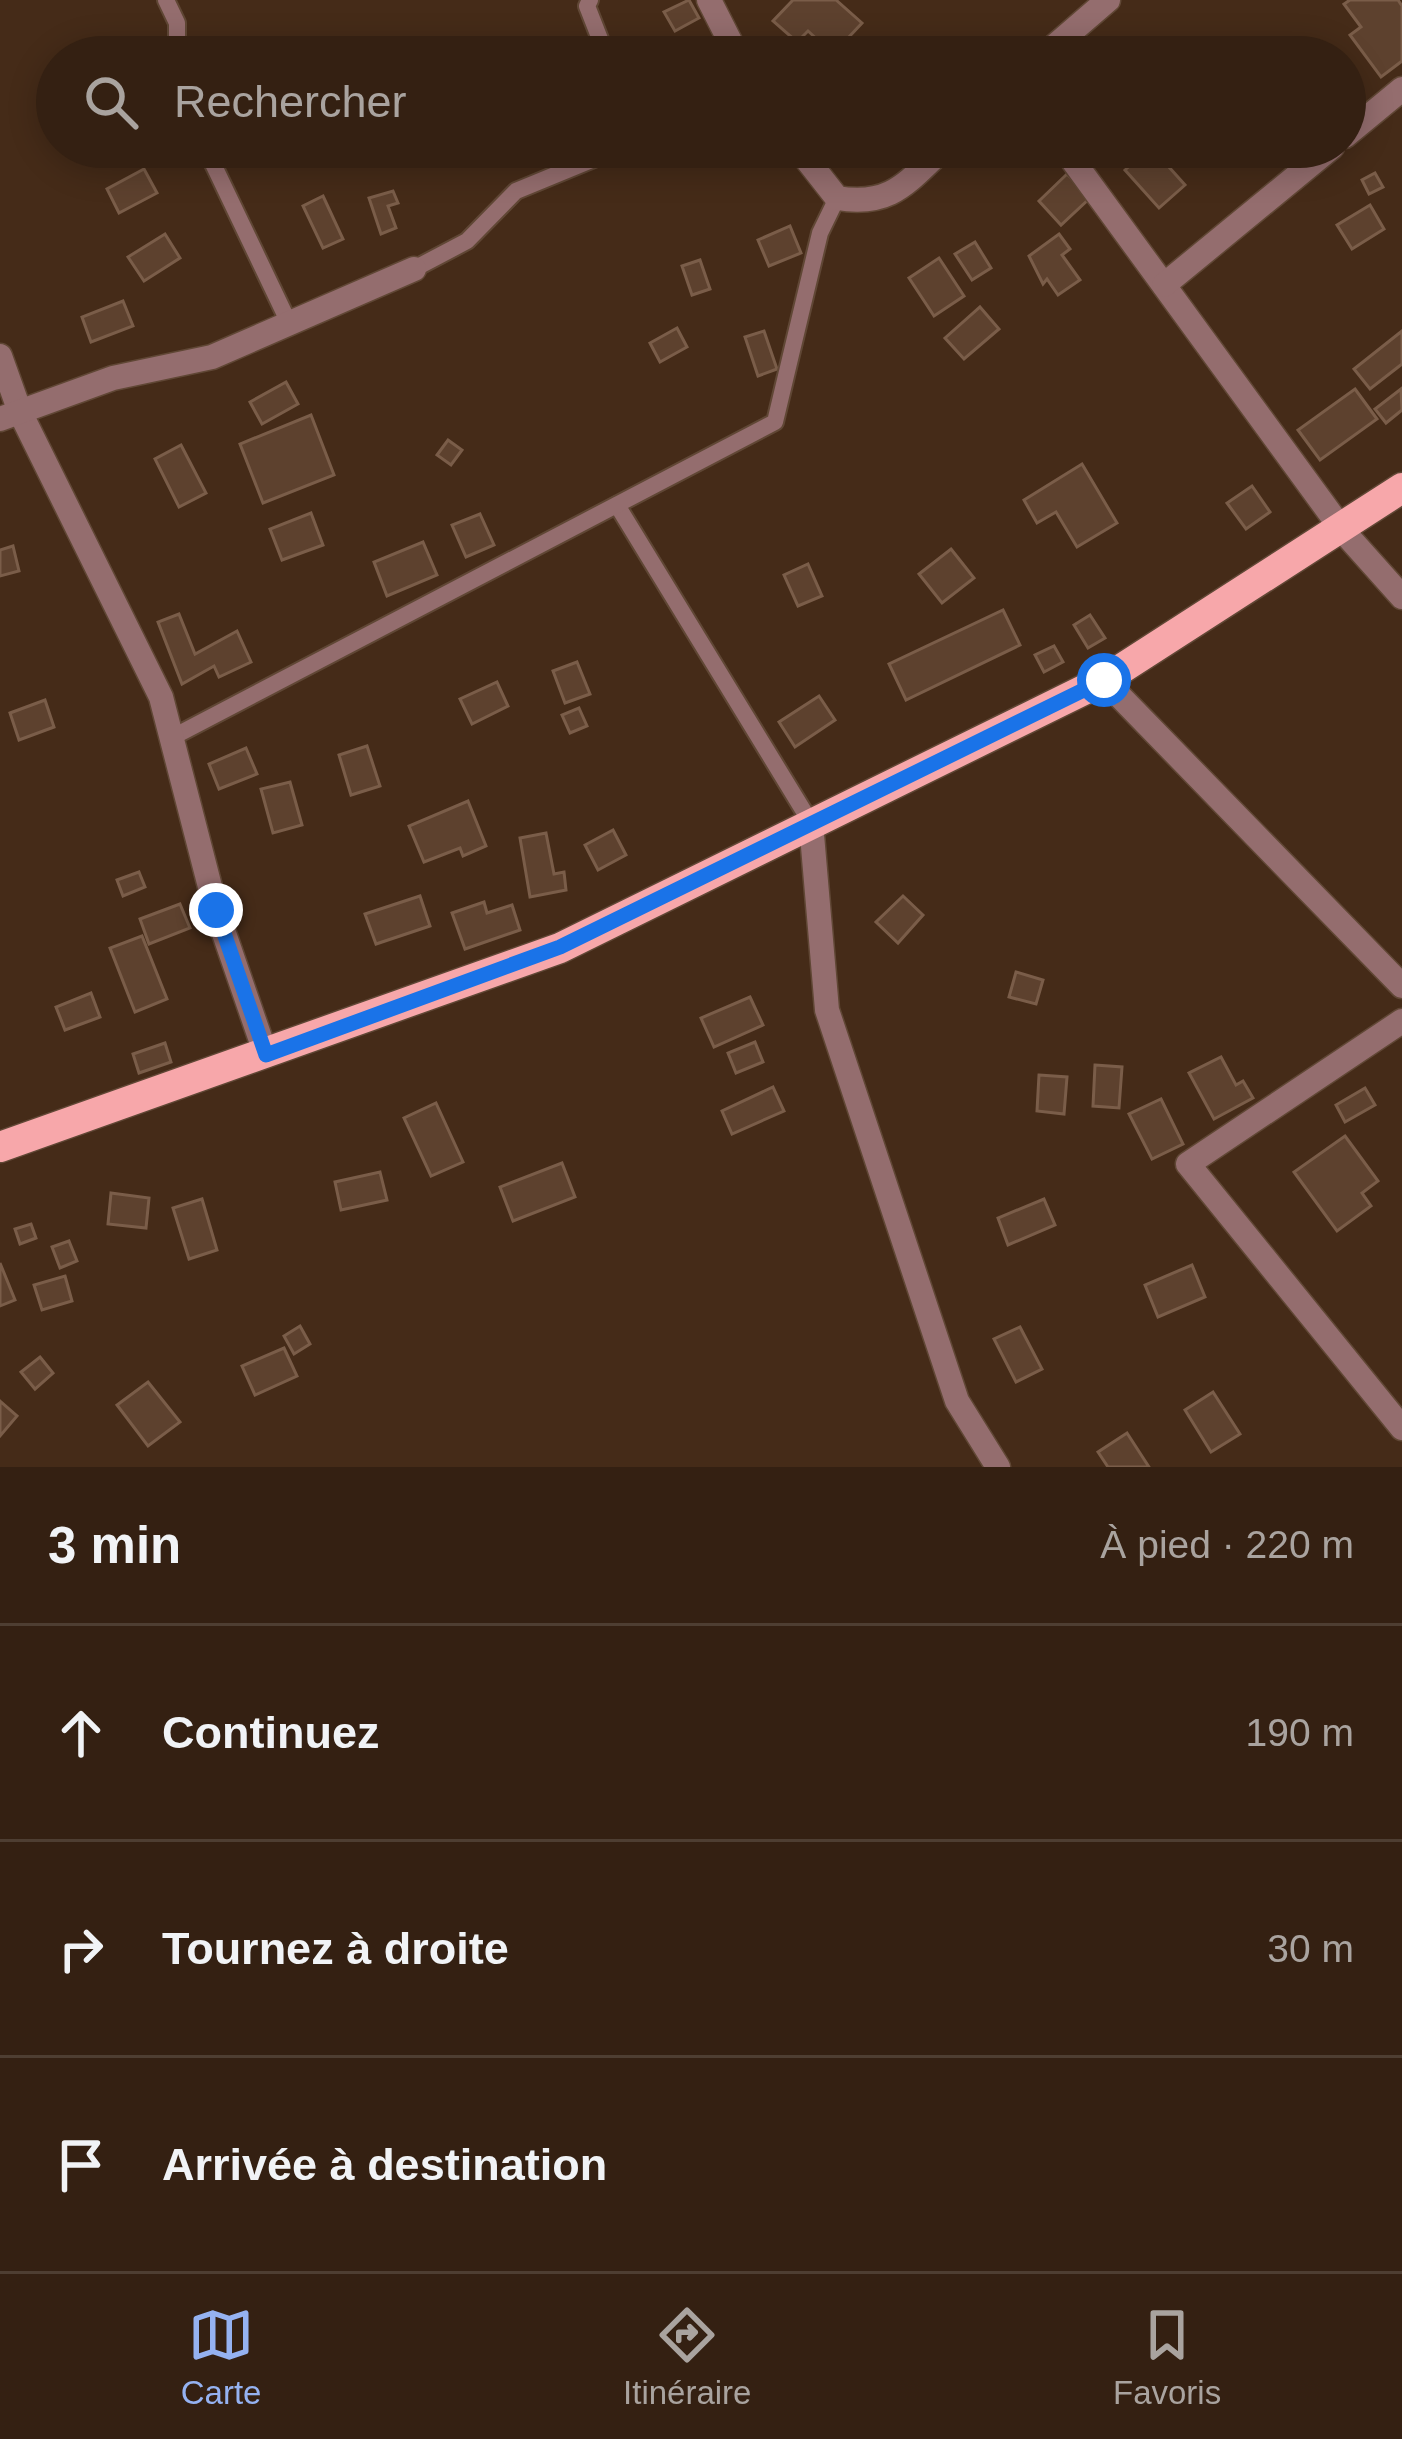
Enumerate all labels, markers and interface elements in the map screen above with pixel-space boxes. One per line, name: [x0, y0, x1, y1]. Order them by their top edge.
search box: [36, 36, 1366, 168]
icon: search: [78, 69, 144, 135]
text: Rechercher: [174, 76, 407, 127]
route start: [1077, 653, 1131, 707]
route end: [189, 883, 243, 937]
text: 3 min: [48, 1517, 181, 1574]
text: À pied · 220 m: [1100, 1523, 1354, 1566]
icon: ahead: [48, 1700, 114, 1766]
text: Continuez: [162, 1707, 379, 1758]
text: 190 m: [1246, 1711, 1354, 1754]
icon: right: [48, 1916, 114, 1982]
text: Tournez à droite: [162, 1923, 509, 1974]
text: 30 m: [1267, 1927, 1354, 1970]
icon: arrive: [48, 2132, 114, 2198]
text: Arrivée à destination: [162, 2139, 607, 2190]
tab: Carte: [181, 2302, 261, 2412]
tab: Itinéraire: [623, 2302, 751, 2412]
tab: Favoris: [1113, 2302, 1221, 2412]

